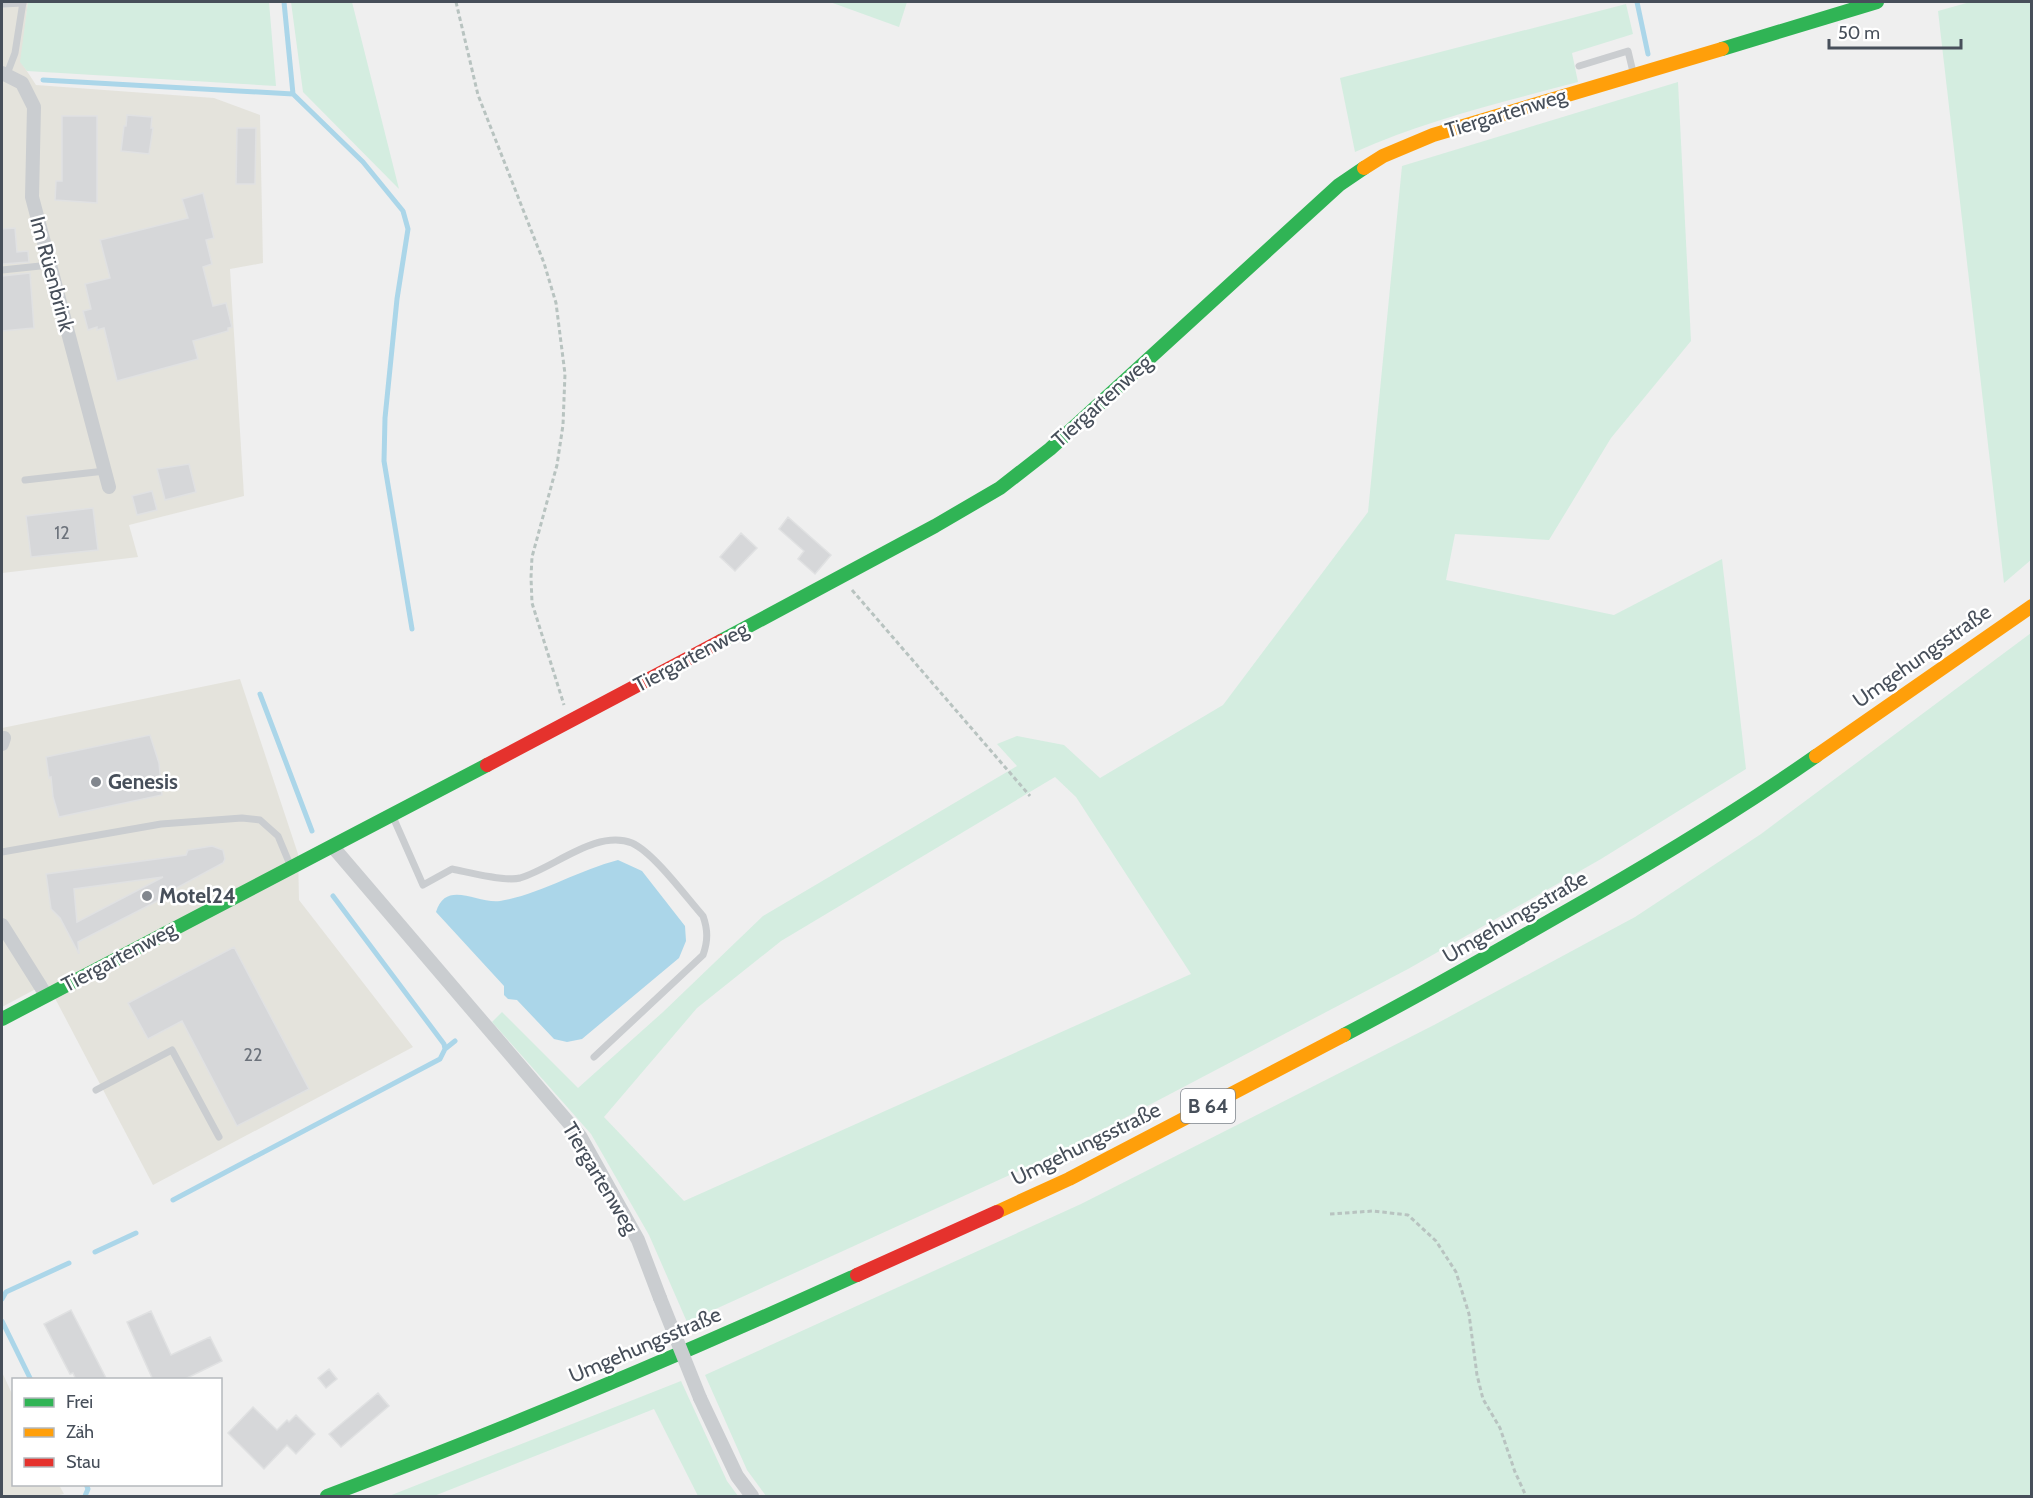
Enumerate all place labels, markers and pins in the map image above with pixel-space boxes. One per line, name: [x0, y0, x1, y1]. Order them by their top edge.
place label: Genesis: [108, 769, 178, 794]
marker: Genesis: [89, 775, 103, 789]
place label: Motel24: [159, 883, 236, 908]
marker: Motel24: [140, 889, 154, 903]

